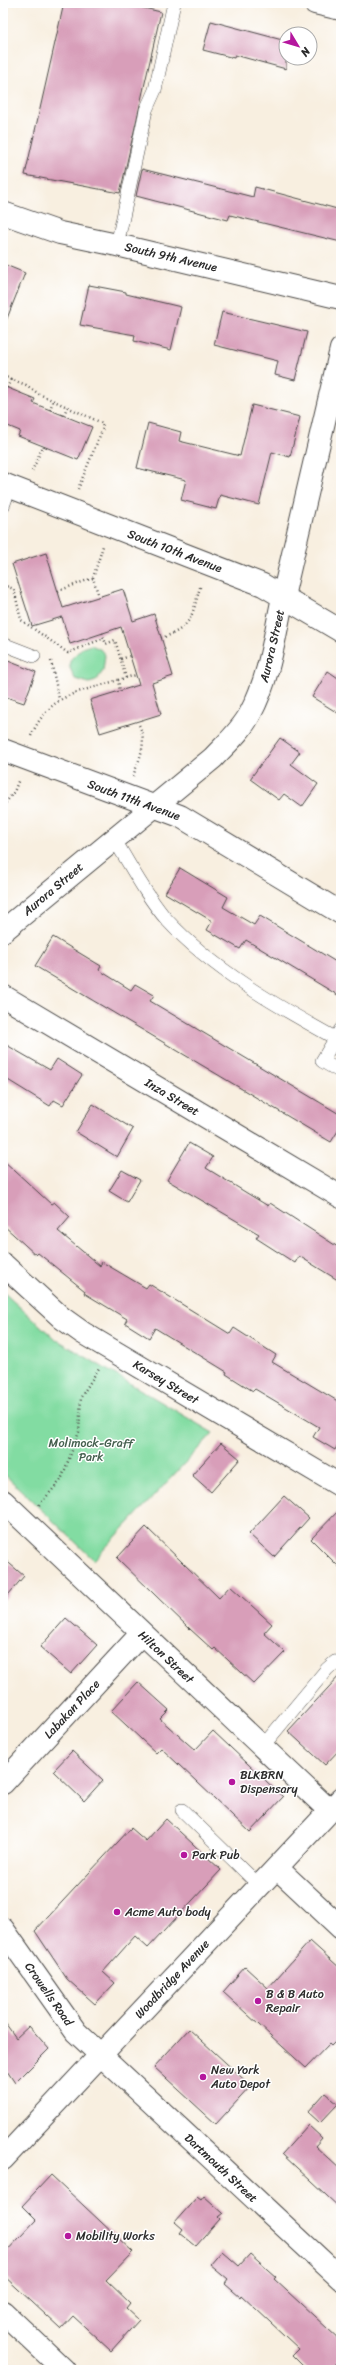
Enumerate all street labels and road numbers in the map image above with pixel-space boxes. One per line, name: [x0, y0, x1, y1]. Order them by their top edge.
street label: South 9th Avenue: [122, 236, 220, 278]
street label: South 10th Avenue: [124, 523, 226, 579]
street label: Aurora Street: [253, 607, 291, 686]
street label: South 11th Avenue: [84, 773, 184, 827]
street label: Aurora Street: [17, 857, 89, 922]
street label: Inza Street: [140, 1071, 204, 1122]
street label: Karsey Street: [129, 1354, 204, 1411]
street label: Hilton Street: [133, 1625, 200, 1690]
street label: Labakan Place: [38, 1674, 106, 1744]
street label: Woodbridge Avenue: [129, 1934, 215, 2024]
street label: Crowells Road: [19, 1957, 80, 2031]
street label: Dartmouth Street: [179, 2128, 263, 2208]

